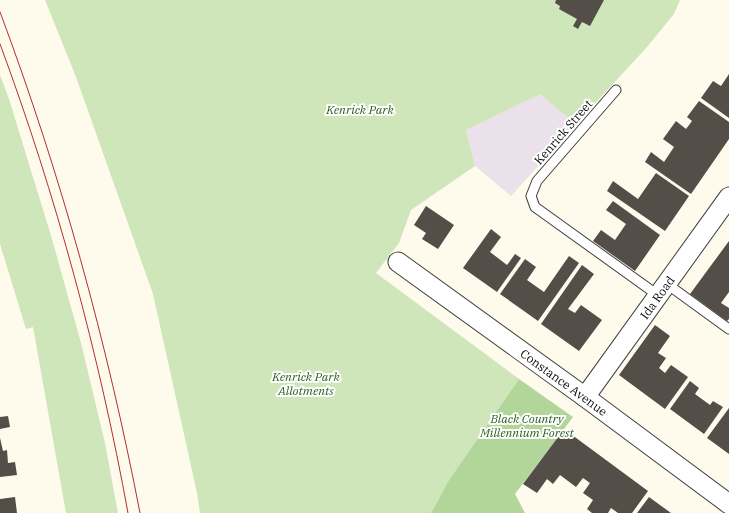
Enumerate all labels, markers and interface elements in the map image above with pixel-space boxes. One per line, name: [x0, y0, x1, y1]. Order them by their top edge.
street label: Kenrick Street: [531, 96, 595, 168]
park label: Kenrick Park: [325, 102, 394, 117]
street label: Ida Road: [636, 273, 677, 322]
street label: Constance Avenue: [518, 345, 611, 419]
park label: Kenrick Park Allotments: [271, 369, 340, 398]
park label: Black Country Millennium Forest: [479, 411, 574, 440]

